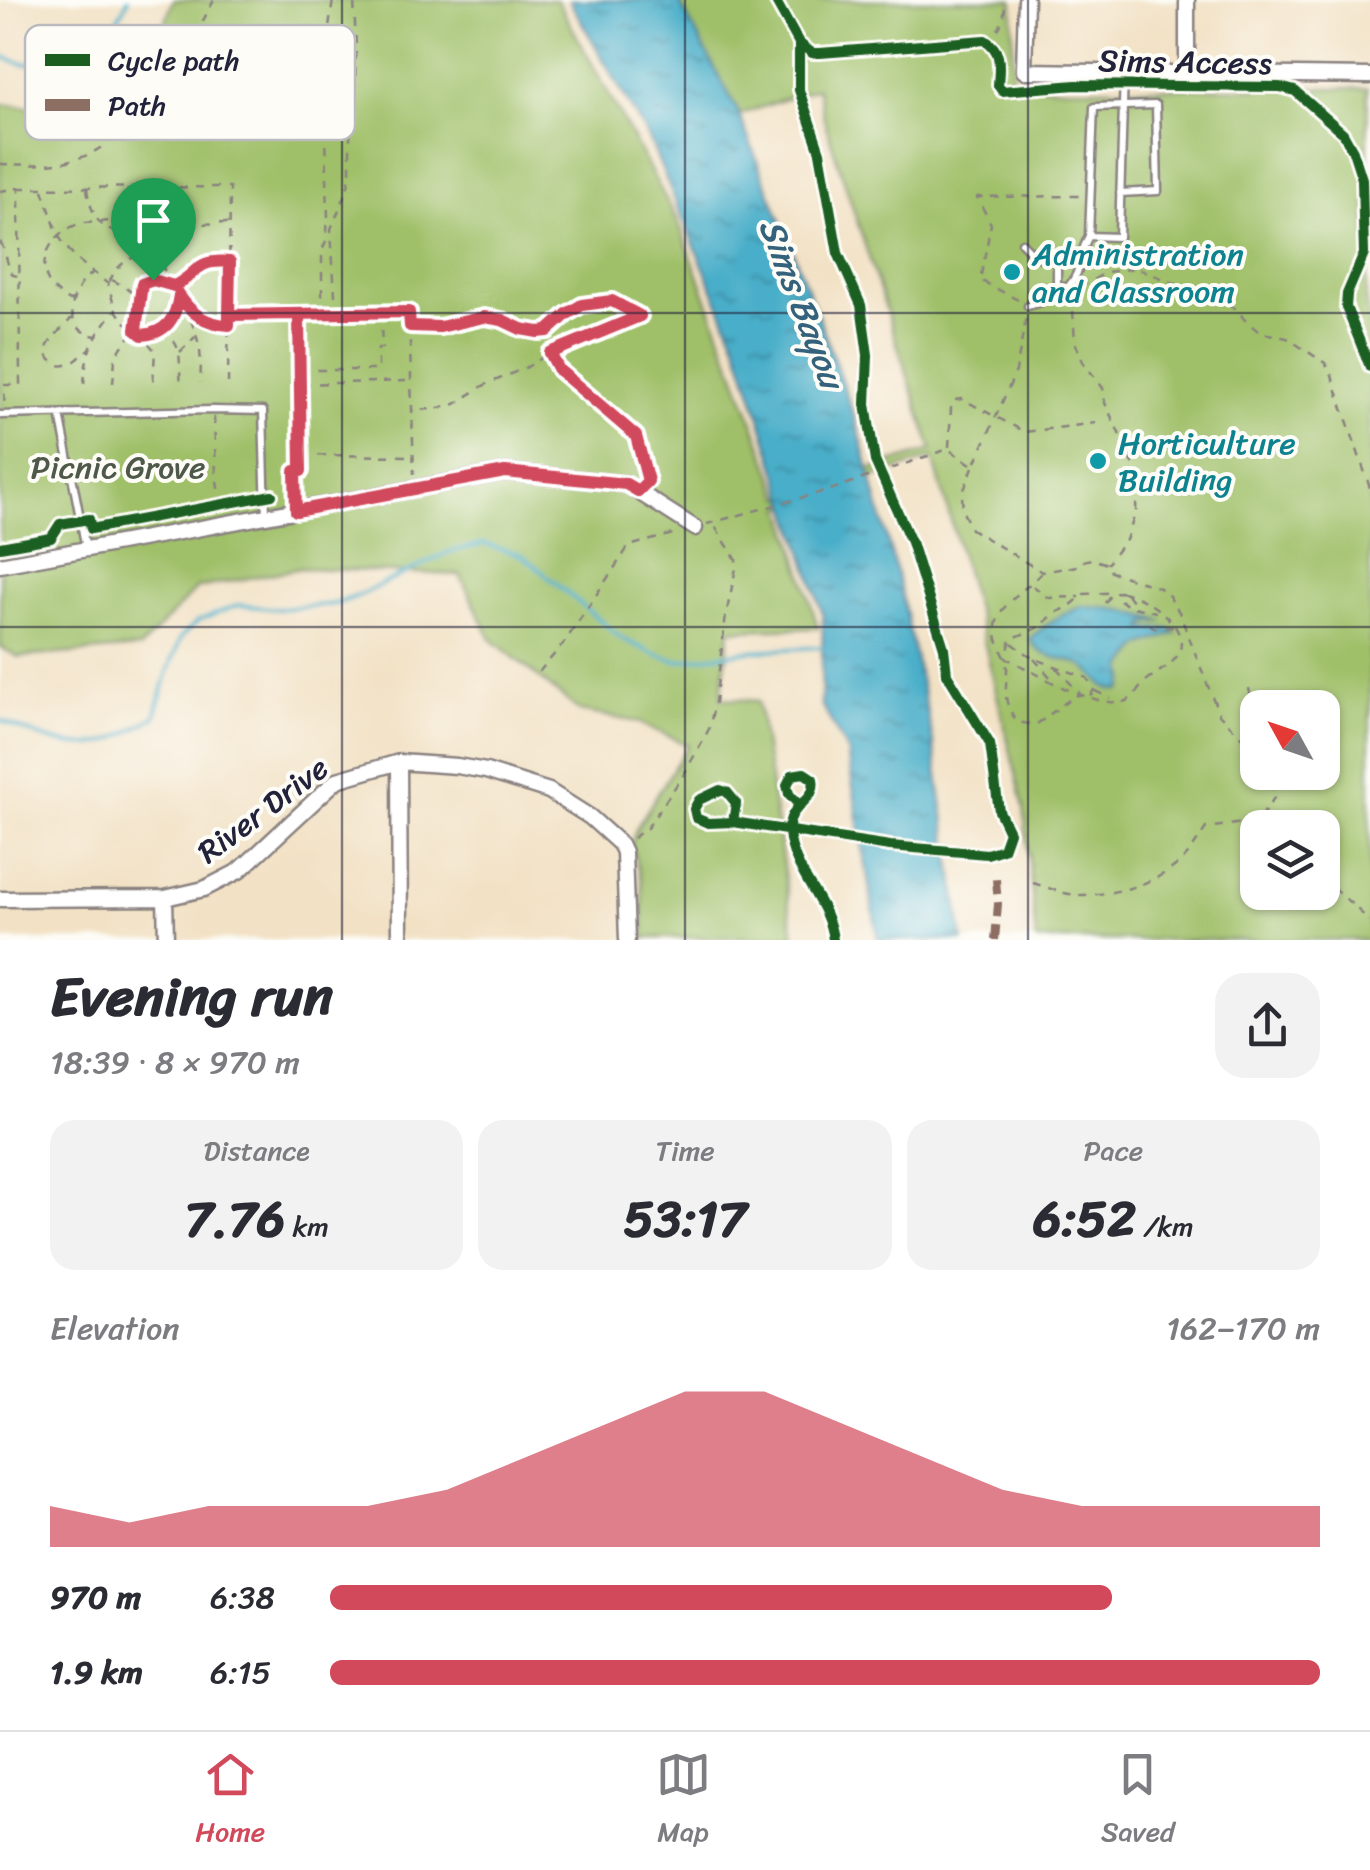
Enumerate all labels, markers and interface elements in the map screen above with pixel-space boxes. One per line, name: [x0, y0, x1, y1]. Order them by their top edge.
legend: [25, 25, 355, 140]
street label: Sims Access: [1098, 32, 1272, 92]
text: Cycle path: [108, 36, 239, 85]
text: Path: [108, 81, 166, 130]
pin: [111, 178, 196, 281]
icon: arrive: [126, 193, 181, 248]
water label: Sims Bayou: [741, 209, 864, 401]
place label: Administration and Classroom: [1031, 226, 1244, 320]
marker: Administration and Classroom: [1001, 261, 1023, 283]
place label: Horticulture Building: [1118, 415, 1296, 509]
park label: Picnic Grove: [31, 439, 205, 496]
marker: Horticulture Building: [1087, 450, 1109, 472]
north arrow: [1240, 690, 1340, 790]
map controls: [1240, 690, 1340, 910]
street label: River Drive: [185, 741, 341, 879]
button: layers: [1240, 810, 1340, 910]
text: Evening run: [50, 948, 333, 1045]
button: share: [1215, 973, 1320, 1078]
text: 18:39 · 8 × 970 m: [50, 1034, 300, 1091]
text: Distance: [204, 1126, 310, 1175]
text: Time: [655, 1126, 715, 1175]
text: Pace: [1084, 1126, 1143, 1175]
text: 7.76: [185, 1175, 285, 1264]
text: 53:17: [623, 1175, 747, 1264]
text: 6:52: [1033, 1175, 1136, 1264]
text: km: [285, 1202, 329, 1251]
text: /km: [1136, 1202, 1194, 1251]
text: Elevation: [50, 1300, 180, 1357]
text: 162–170 m: [1166, 1300, 1320, 1357]
text: 970 m: [50, 1569, 141, 1626]
text: 6:38: [210, 1569, 275, 1626]
text: 1.9 km: [50, 1644, 143, 1701]
text: 6:15: [210, 1644, 271, 1701]
tab: Home: [195, 1747, 265, 1856]
tab: Map: [656, 1747, 711, 1856]
tab: Saved: [1101, 1747, 1175, 1856]

